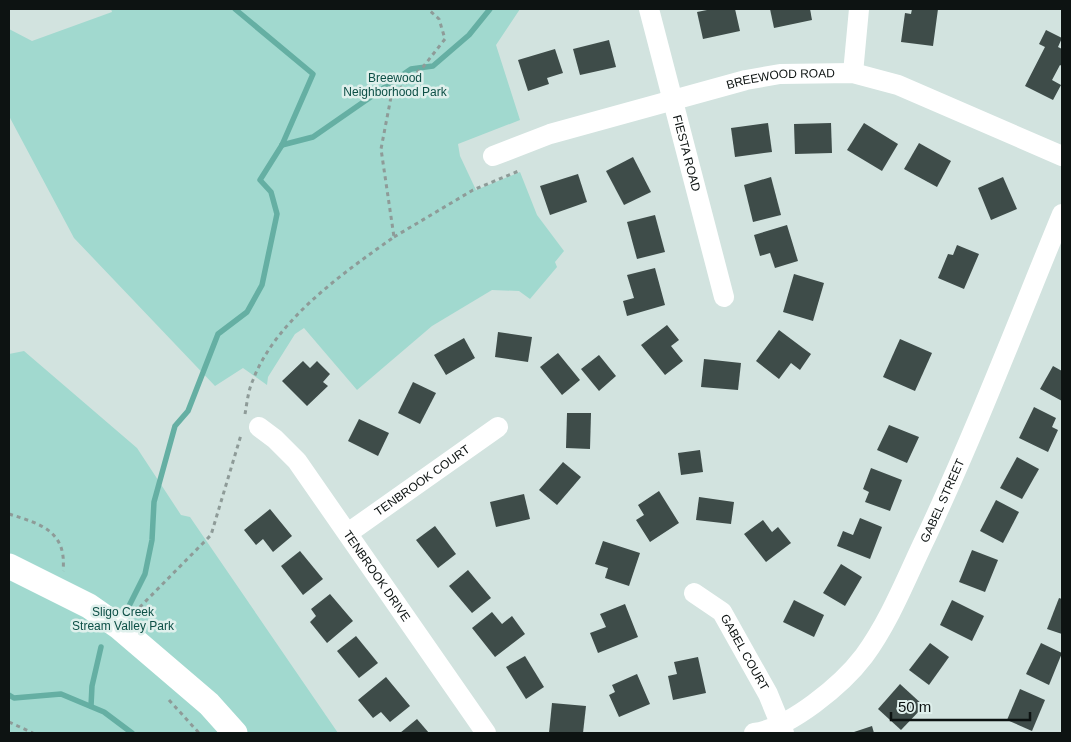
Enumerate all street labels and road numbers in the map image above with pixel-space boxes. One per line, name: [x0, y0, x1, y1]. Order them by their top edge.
street label: BREEWOOD ROAD: [725, 66, 835, 92]
street label: FIESTA ROAD: [670, 113, 703, 193]
street label: TENBROOK COURT: [372, 442, 473, 519]
street label: GABEL STREET: [917, 456, 968, 545]
street label: TENBROOK DRIVE: [340, 528, 413, 624]
street label: GABEL COURT: [718, 612, 772, 694]

